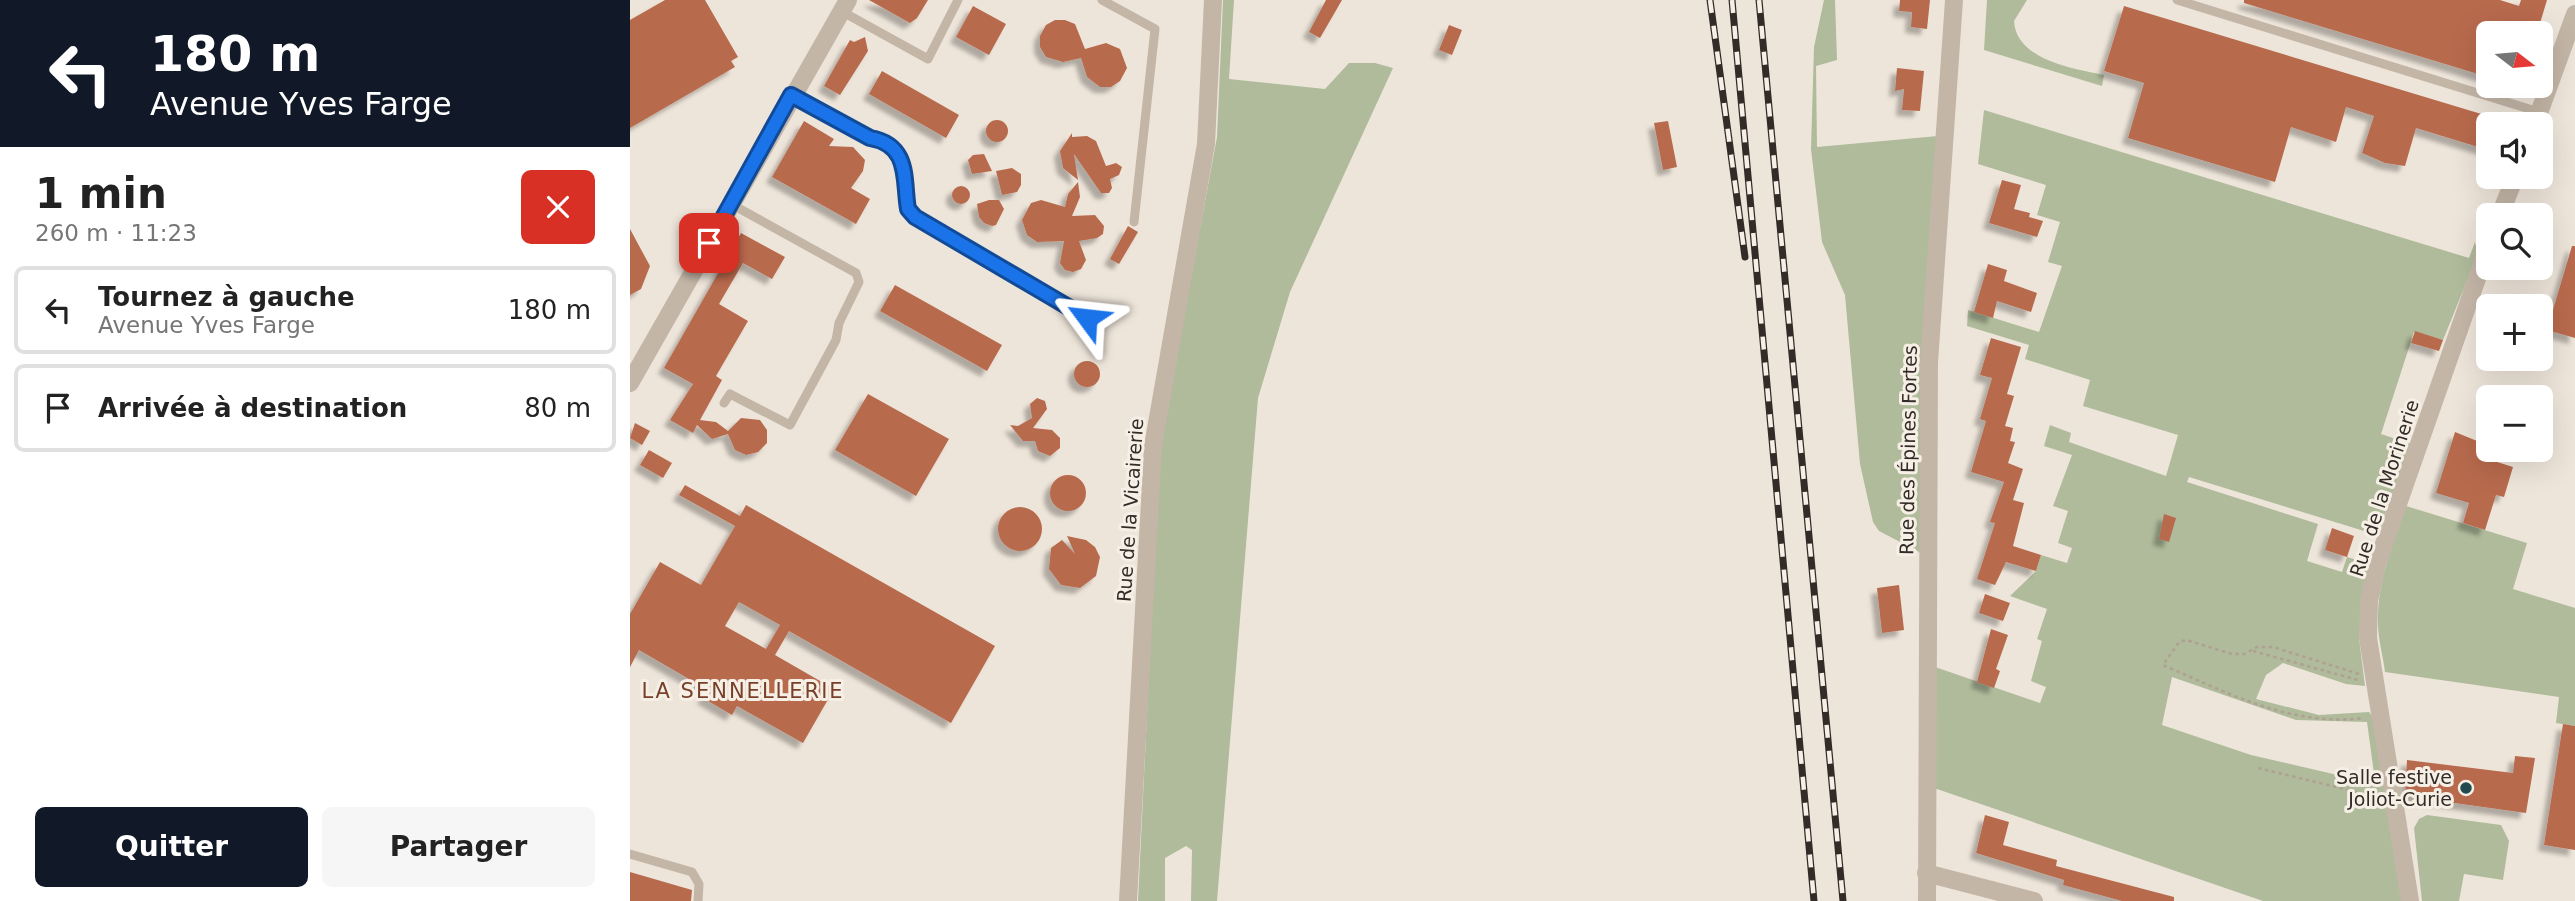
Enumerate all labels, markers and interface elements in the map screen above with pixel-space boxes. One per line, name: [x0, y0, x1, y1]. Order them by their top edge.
north arrow: [2476, 21, 2553, 98]
map controls: [2476, 21, 2553, 462]
text: 180 m: [150, 26, 320, 83]
icon: left: [35, 28, 126, 119]
text: Avenue Yves Farge: [150, 85, 452, 123]
button: sound: [2476, 112, 2553, 189]
text: 1 min: [35, 169, 167, 218]
button: close: [521, 170, 595, 244]
button: search: [2476, 203, 2553, 280]
pin: [679, 213, 739, 273]
text: 260 m · 11:23: [35, 220, 197, 246]
icon: arrive: [690, 224, 728, 262]
position arrow: [1050, 281, 1124, 355]
text: Tournez à gauche: [98, 282, 355, 312]
icon: left: [39, 291, 77, 329]
button: +: [2476, 294, 2553, 371]
text: 180 m: [508, 295, 591, 325]
text: Avenue Yves Farge: [98, 312, 315, 338]
street label: Rue des Épines Fortes: [1895, 345, 1921, 555]
button: −: [2476, 385, 2553, 462]
icon: arrive: [39, 389, 77, 427]
text: Arrivée à destination: [98, 393, 407, 423]
text: 80 m: [524, 393, 591, 423]
street label: Rue de la Morinerie: [2345, 397, 2423, 579]
street label: Rue de la Vicairerie: [1113, 417, 1147, 603]
district label: LA SENNELLERIE: [641, 679, 845, 703]
place label: Salle festive Joliot-Curie: [2336, 766, 2452, 810]
marker: Salle festive Joliot-Curie: [2458, 780, 2474, 796]
button: Quitter: [35, 807, 308, 887]
button: Partager: [322, 807, 595, 887]

